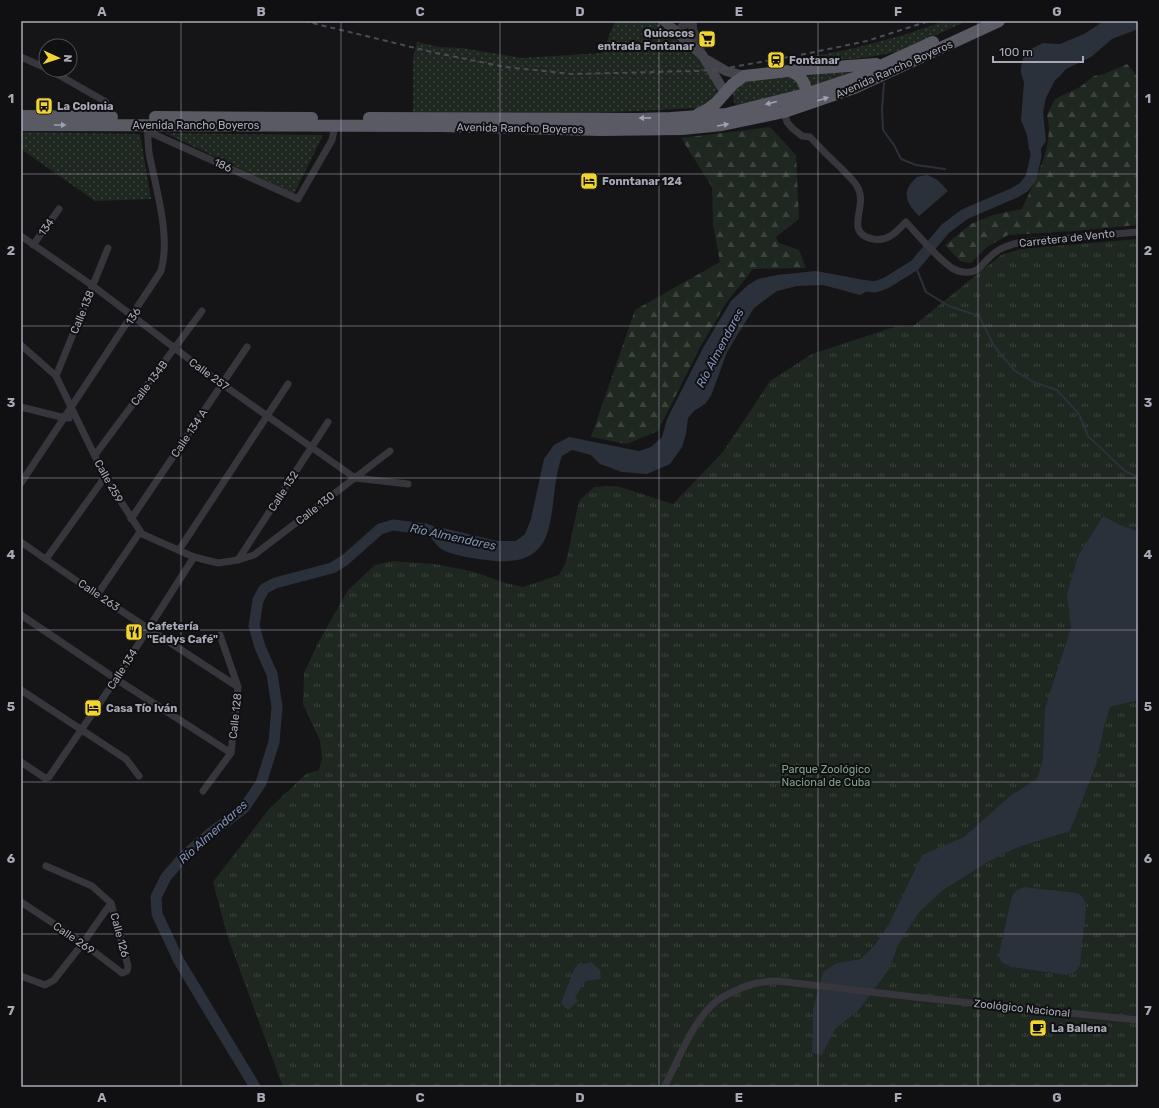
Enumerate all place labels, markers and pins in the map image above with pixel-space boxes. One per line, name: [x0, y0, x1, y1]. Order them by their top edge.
place label: Quioscos entrada Fontanar: [598, 27, 694, 53]
supermarket icon: Quioscos entrada Fontanar: [697, 29, 717, 49]
station icon: Fontanar: [766, 50, 786, 70]
place label: Fontanar: [789, 54, 840, 67]
bus stop icon: La Colonia: [34, 96, 54, 116]
place label: La Colonia: [57, 100, 113, 113]
hotel icon: Fonntanar 124: [579, 171, 599, 191]
place label: Fonntanar 124: [602, 175, 682, 188]
place label: Cafetería "Eddys Café": [147, 620, 218, 646]
restaurant icon: Cafetería "Eddys Café": [124, 622, 144, 642]
hotel icon: Casa Tío Iván: [83, 698, 103, 718]
place label: Casa Tío Iván: [106, 702, 177, 715]
cafe icon: La Ballena: [1028, 1018, 1048, 1038]
place label: La Ballena: [1051, 1022, 1107, 1035]

